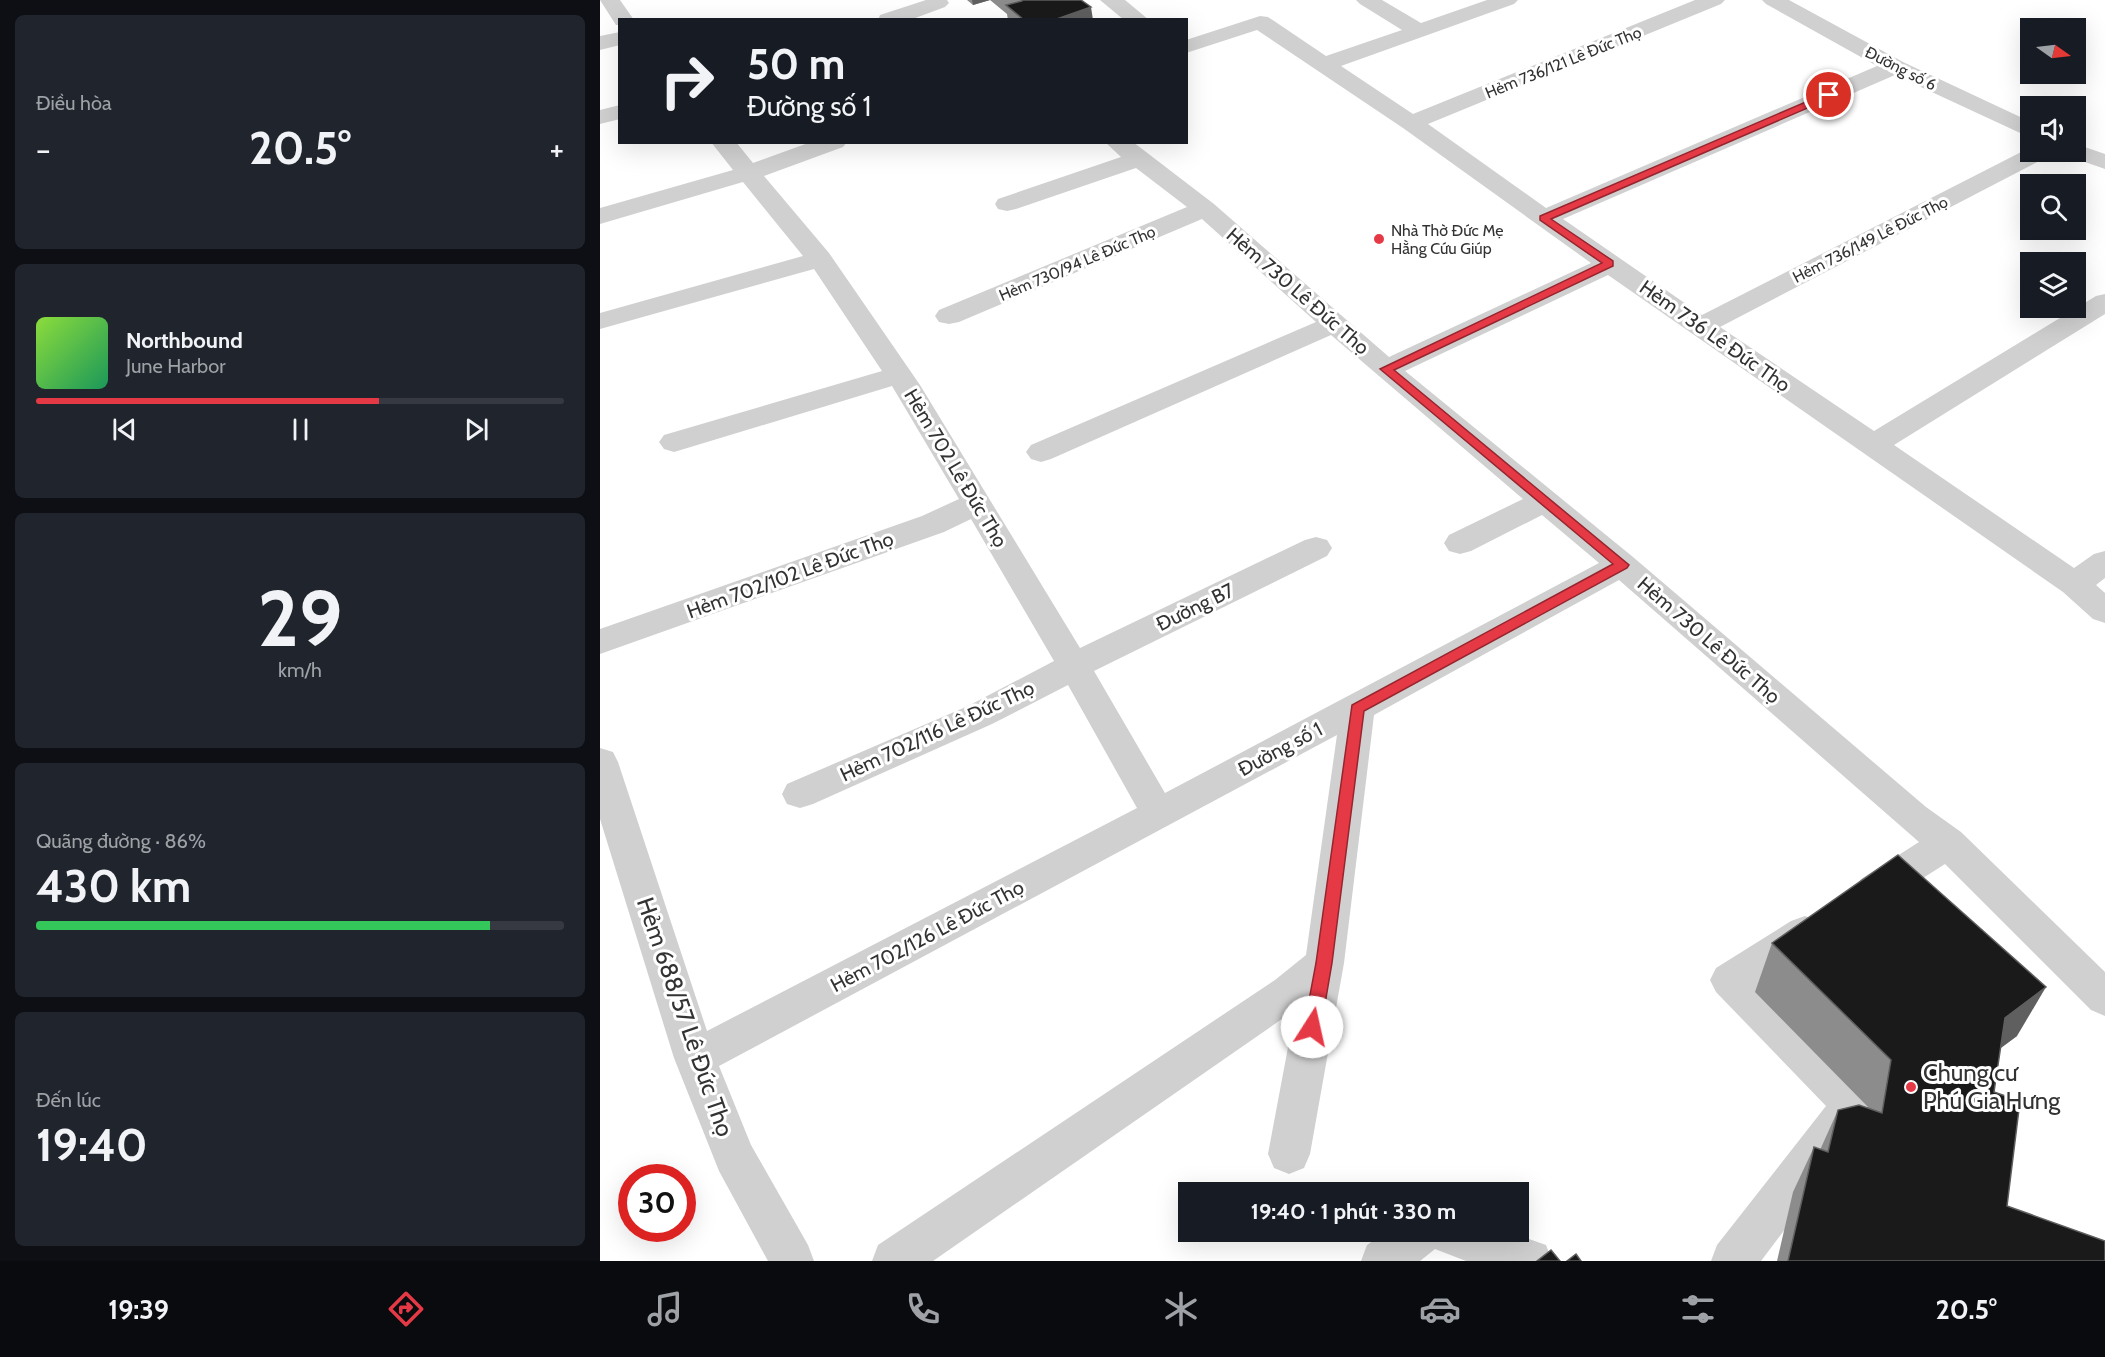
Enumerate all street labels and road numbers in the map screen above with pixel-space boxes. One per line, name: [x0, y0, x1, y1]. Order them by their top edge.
street label: Hẻm 736/121 Lê Đức Thọ: [1482, 22, 1644, 103]
street label: Đường số 6: [1862, 42, 1940, 94]
street label: Hẻm 736/149 Lê Đức Thọ: [1790, 192, 1951, 287]
street label: Hẻm 730/94 Lê Đức Thọ: [996, 222, 1158, 305]
street label: Hẻm 730 Lê Đức Thọ: [1222, 223, 1374, 359]
street label: Hẻm 736 Lê Đức Thọ: [1635, 275, 1795, 397]
street label: Hẻm 702 Lê Đức Thọ: [899, 384, 1013, 552]
street label: Hẻm 702/102 Lê Đức Thọ: [683, 526, 897, 624]
street label: Hẻm 730 Lê Đức Thọ: [1633, 572, 1785, 708]
street label: Đường B7: [1152, 578, 1238, 636]
street label: Hẻm 702/116 Lê Đức Thọ: [836, 675, 1038, 787]
street label: Đường số 1: [1234, 717, 1326, 781]
street label: Hẻm 702/126 Lê Đức Thọ: [826, 875, 1028, 997]
street label: Hẻm 688/57 Lê Đức Thọ: [631, 893, 740, 1140]

